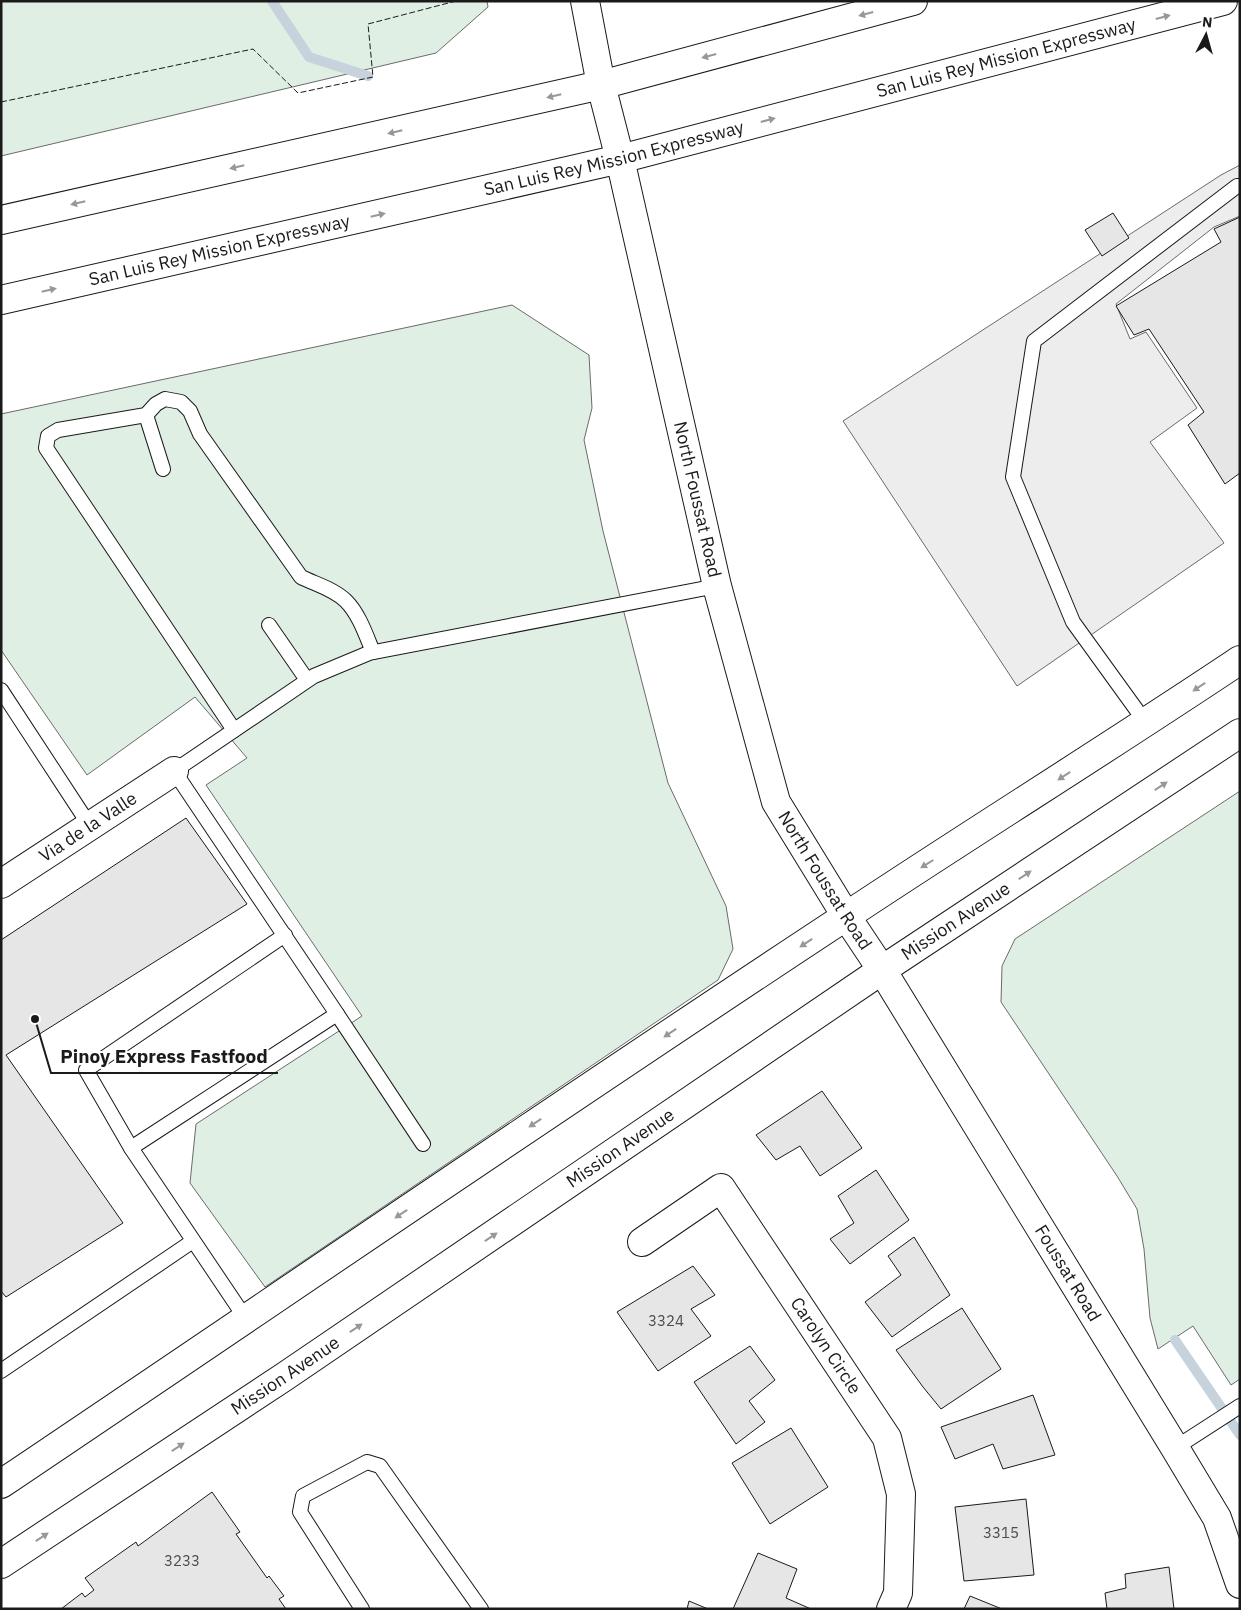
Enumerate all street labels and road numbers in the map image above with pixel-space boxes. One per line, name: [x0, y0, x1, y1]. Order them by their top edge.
street label: San Luis Rey Mission Expressway: [874, 12, 1138, 102]
street label: San Luis Rey Mission Expressway: [481, 115, 746, 201]
street label: San Luis Rey Mission Expressway: [87, 209, 352, 291]
street label: North Foussat Road: [669, 419, 727, 580]
street label: Via de la Valle: [34, 786, 141, 867]
street label: North Foussat Road: [773, 806, 877, 954]
street label: Mission Avenue: [897, 876, 1014, 965]
street label: Mission Avenue: [562, 1103, 679, 1193]
street label: Foussat Road: [1030, 1220, 1107, 1325]
street label: Carolyn Circle: [786, 1293, 867, 1398]
street label: Mission Avenue: [226, 1331, 344, 1420]

